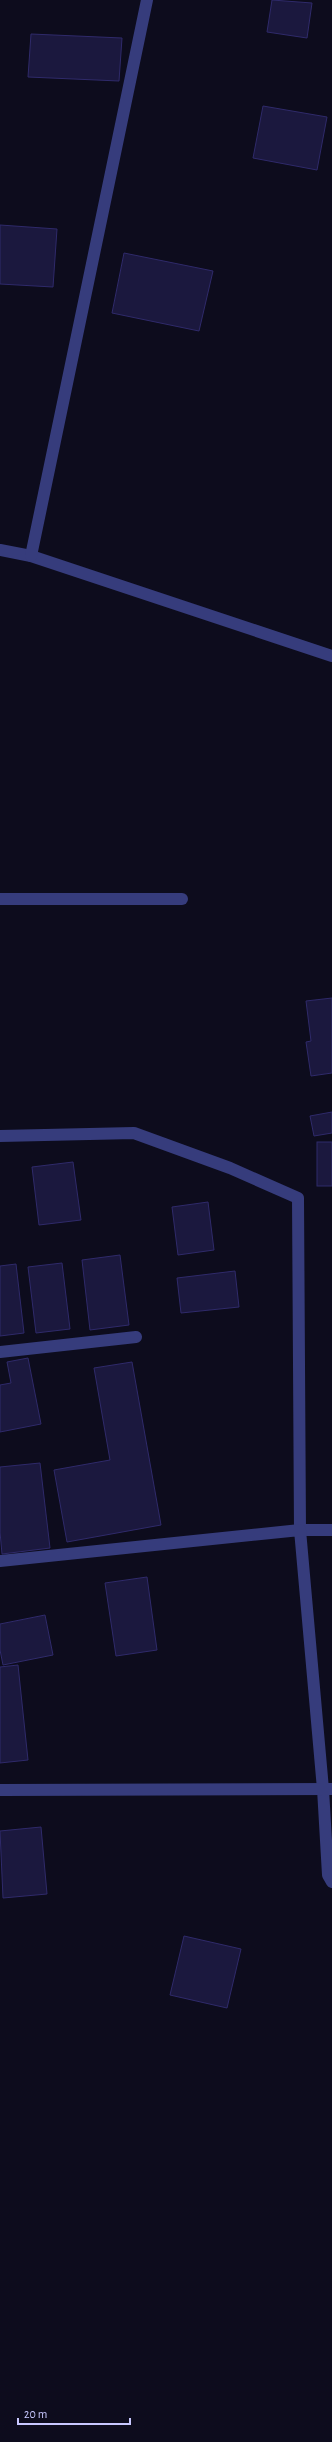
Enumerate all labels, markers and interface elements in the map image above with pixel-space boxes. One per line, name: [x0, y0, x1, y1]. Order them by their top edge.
scale bar: [18, 2400, 130, 2426]
text: 20 m: [24, 2408, 47, 2420]

